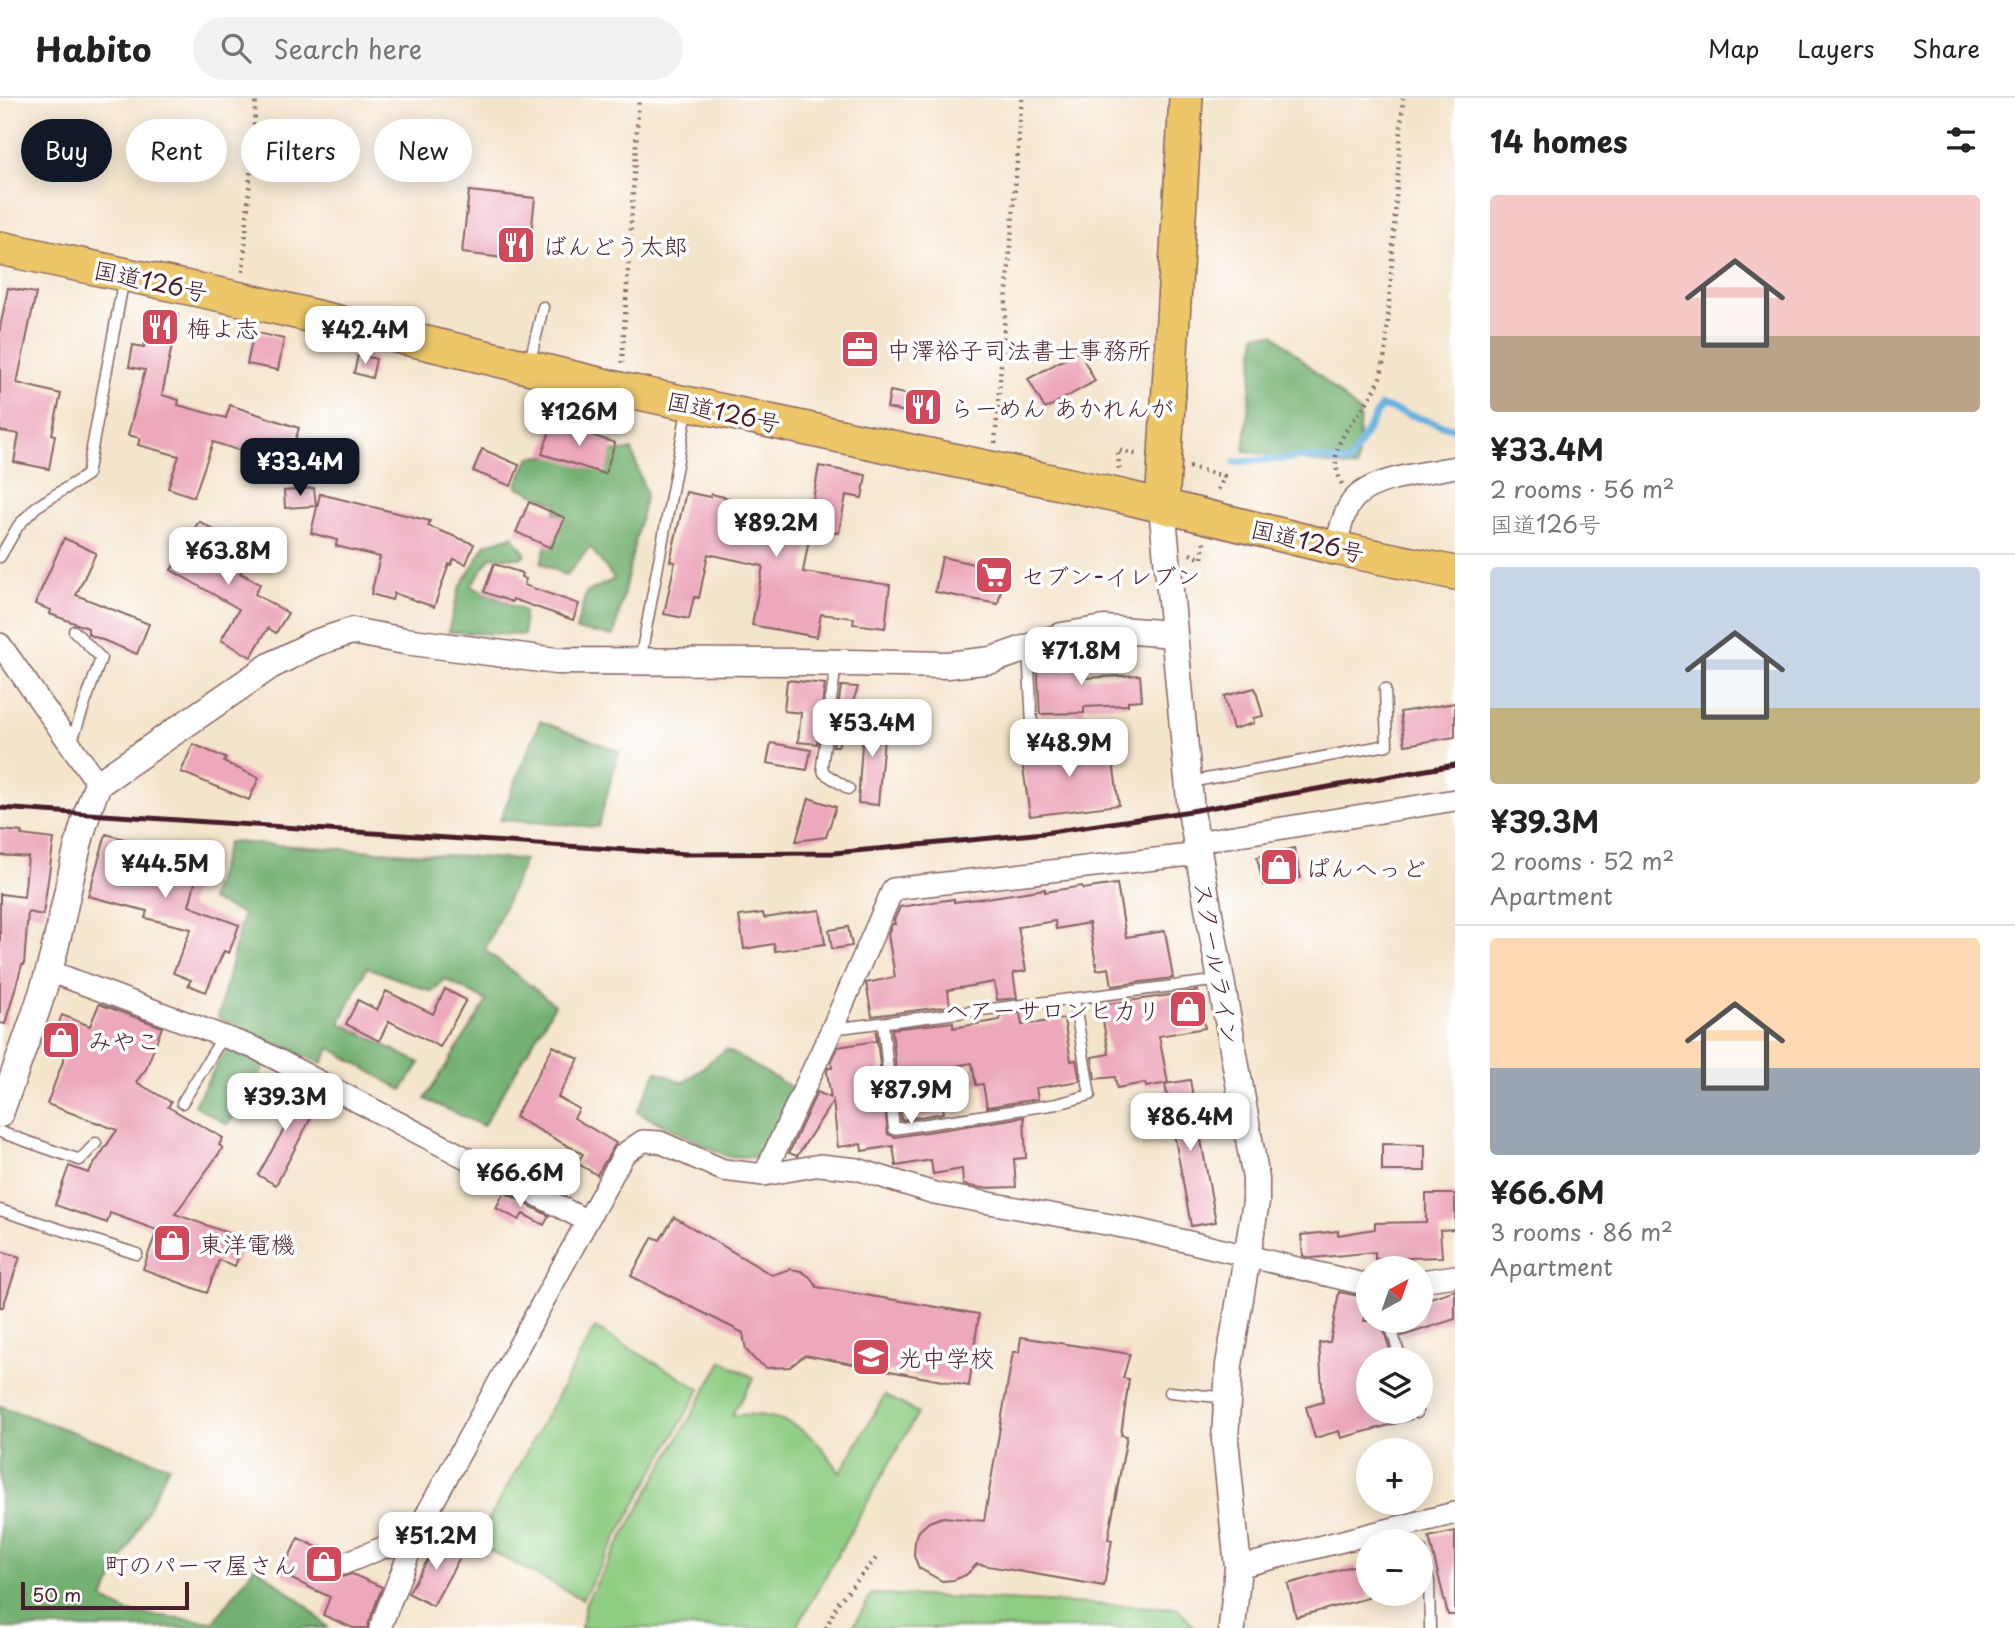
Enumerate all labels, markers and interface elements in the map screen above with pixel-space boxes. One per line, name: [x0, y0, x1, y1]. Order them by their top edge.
search box: [193, 17, 683, 80]
text: Habito: [35, 23, 151, 73]
icon: search: [217, 29, 255, 67]
text: Search here: [273, 29, 422, 68]
text: Map: [1708, 30, 1759, 66]
text: Layers: [1797, 30, 1874, 66]
text: Share: [1912, 30, 1980, 66]
text: 14 homes: [1490, 118, 1628, 163]
chip: Buy: [21, 119, 112, 182]
chip: Rent: [126, 119, 227, 182]
chip: Filters: [241, 119, 360, 182]
chip: New: [374, 119, 472, 182]
icon: filters: [1942, 121, 1980, 159]
restaurant icon: ばんどう太郎: [495, 224, 537, 266]
place label: ばんどう太郎: [543, 227, 687, 263]
icon: home: [1672, 240, 1798, 366]
street label: 国道126号: [91, 250, 211, 310]
restaurant icon: 梅よ志: [139, 306, 181, 348]
pin: ¥42.4M: [308, 306, 422, 366]
place label: 梅よ志: [187, 309, 259, 345]
text: ¥42.4M: [321, 311, 409, 346]
office icon: 中澤裕子司法書士事務所: [839, 328, 881, 370]
place label: 中澤裕子司法書士事務所: [887, 331, 1151, 367]
street label: 国道126号: [664, 381, 784, 441]
restaurant icon: らーめん あかれんが: [902, 386, 944, 428]
pin: ¥126M: [530, 388, 628, 448]
place label: らーめん あかれんが: [950, 389, 1174, 425]
text: ¥126M: [540, 393, 618, 428]
text: ¥33.4M: [1490, 426, 1604, 471]
pin: ¥33.4M: [243, 438, 357, 498]
text: ¥33.4M: [256, 443, 344, 478]
text: 2 rooms · 56 m²: [1490, 471, 1675, 506]
pin: ¥89.2M: [719, 500, 833, 559]
text: ¥89.2M: [734, 504, 818, 539]
text: 国道126号: [1490, 506, 1601, 541]
street label: 国道126号: [1248, 509, 1368, 571]
pin: ¥63.8M: [171, 528, 285, 587]
text: ¥63.8M: [185, 532, 271, 567]
supermarket icon: セブン-イレブン: [973, 554, 1015, 596]
place label: セブン-イレブン: [1021, 557, 1201, 593]
icon: home: [1672, 612, 1798, 738]
pin: ¥71.8M: [1024, 628, 1138, 687]
text: ¥71.8M: [1041, 632, 1121, 667]
pin: ¥53.4M: [815, 700, 929, 759]
text: ¥53.4M: [829, 704, 915, 739]
pin: ¥48.9M: [1012, 720, 1126, 779]
text: ¥48.9M: [1026, 724, 1112, 759]
text: ¥39.3M: [1490, 798, 1599, 843]
pin: ¥44.5M: [108, 840, 222, 900]
text: 2 rooms · 52 m²: [1490, 843, 1674, 878]
text: ¥44.5M: [121, 845, 209, 880]
shop icon: ぱんへっど: [1258, 846, 1300, 888]
place label: ぱんへっど: [1306, 849, 1426, 885]
street label: スクールライン: [1186, 878, 1250, 1048]
text: Apartment: [1490, 878, 1613, 913]
icon: home: [1672, 983, 1798, 1109]
shop icon: ヘアーサロンヒカリ: [1167, 988, 1209, 1030]
place label: ヘアーサロンヒカリ: [945, 991, 1161, 1027]
shop icon: みやこ: [40, 1019, 82, 1061]
place label: みやこ: [88, 1022, 160, 1058]
pin: ¥87.9M: [854, 1066, 968, 1126]
text: ¥87.9M: [870, 1071, 952, 1106]
pin: ¥39.3M: [228, 1074, 342, 1133]
text: ¥39.3M: [243, 1078, 327, 1113]
pin: ¥86.4M: [1133, 1094, 1247, 1153]
text: ¥86.4M: [1147, 1098, 1234, 1133]
pin: ¥66.6M: [463, 1150, 577, 1209]
text: ¥66.6M: [476, 1154, 564, 1189]
text: ¥66.6M: [1490, 1169, 1605, 1214]
text: 3 rooms · 86 m²: [1490, 1214, 1673, 1249]
shop icon: 東洋電機: [151, 1222, 193, 1264]
place label: 東洋電機: [199, 1225, 295, 1261]
text: Apartment: [1490, 1249, 1613, 1284]
north arrow: [1356, 1256, 1433, 1334]
map controls: [1356, 1256, 1433, 1606]
school or university icon: 光中学校: [850, 1336, 892, 1378]
place label: 光中学校: [898, 1339, 994, 1375]
button: layers: [1356, 1347, 1433, 1424]
button: +: [1356, 1438, 1433, 1515]
pin: ¥51.2M: [379, 1512, 493, 1572]
text: ¥51.2M: [395, 1517, 477, 1552]
button: −: [1356, 1529, 1433, 1606]
shop icon: 町のパーマ屋さん: [303, 1543, 345, 1585]
place label: 町のパーマ屋さん: [105, 1546, 297, 1582]
scale bar: [21, 1579, 189, 1611]
text: 50 m: [32, 1580, 81, 1608]

